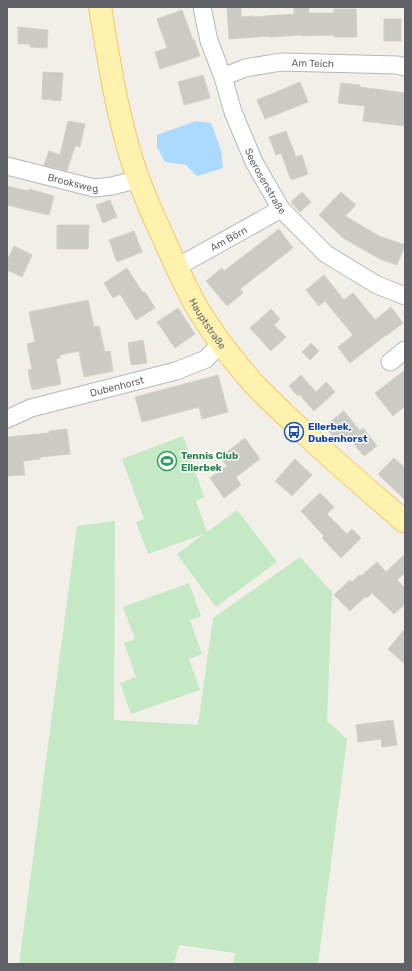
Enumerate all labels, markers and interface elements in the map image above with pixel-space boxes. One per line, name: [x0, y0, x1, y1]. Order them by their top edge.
street label: Am Teich: [291, 57, 334, 70]
street label: Seerosenstraße: [242, 147, 288, 217]
street label: Brooksweg: [46, 172, 99, 195]
street label: Am Börn: [208, 224, 250, 254]
street label: Hauptstraße: [186, 296, 228, 352]
street label: Dubenhorst: [89, 374, 145, 400]
bus stop icon: Ellerbek, Dubenhorst: [283, 421, 305, 443]
place label: Ellerbek, Dubenhorst: [308, 421, 368, 445]
sports icon: Tennis Club Ellerbek: [156, 450, 178, 472]
place label: Tennis Club Ellerbek: [181, 450, 238, 474]

